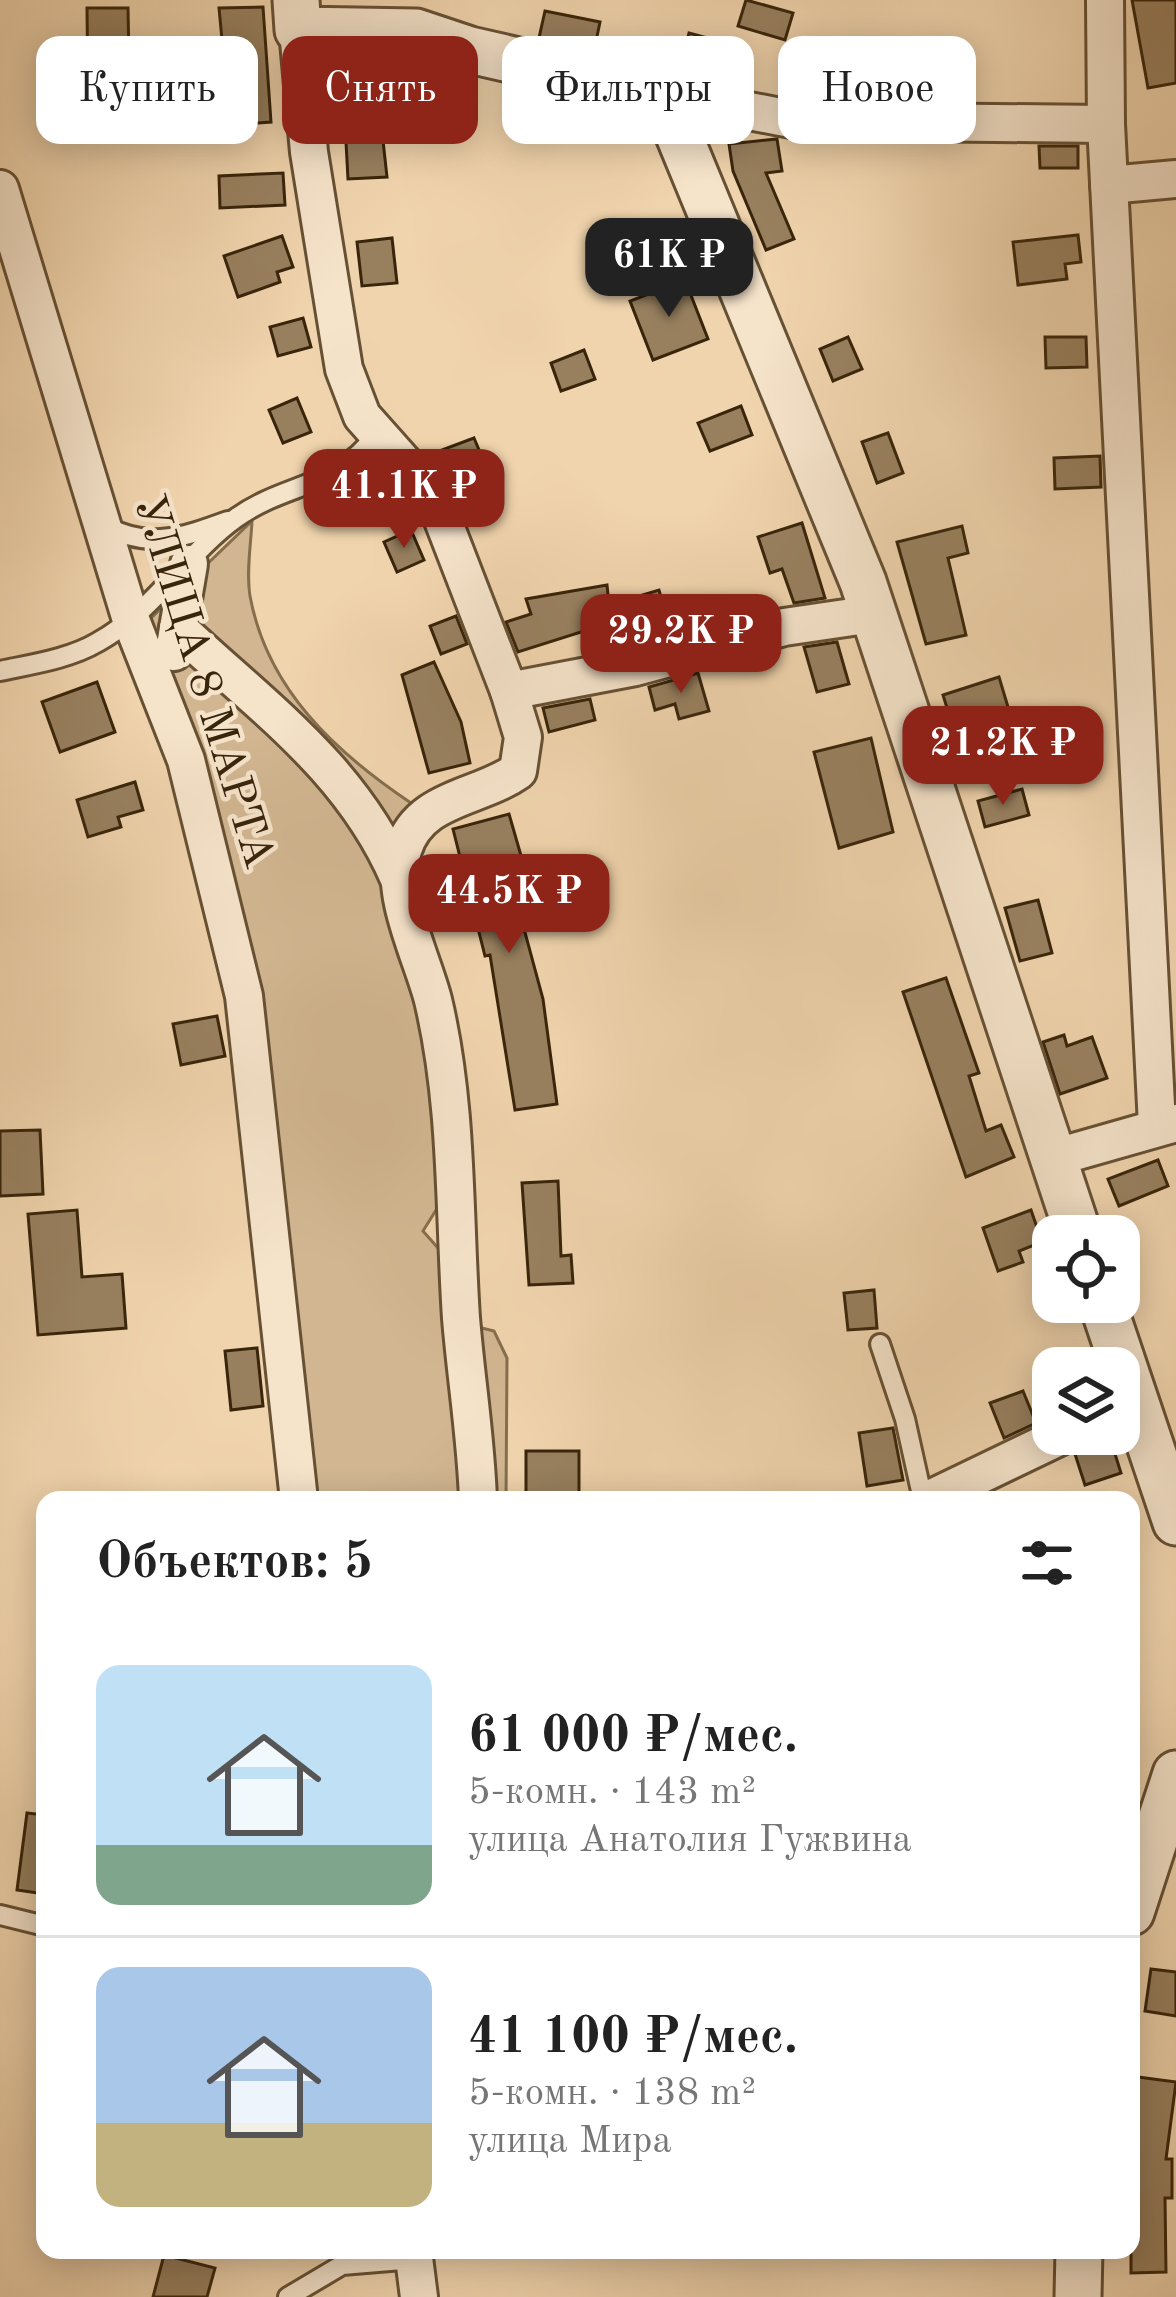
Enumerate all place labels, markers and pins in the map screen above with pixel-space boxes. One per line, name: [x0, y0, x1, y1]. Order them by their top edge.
pin: 61K ₽: [585, 218, 753, 320]
pin: 41.1K ₽: [293, 449, 515, 551]
pin: 29.2K ₽: [570, 594, 792, 696]
pin: 21.2K ₽: [892, 706, 1114, 808]
pin: 44.5K ₽: [398, 854, 620, 956]

